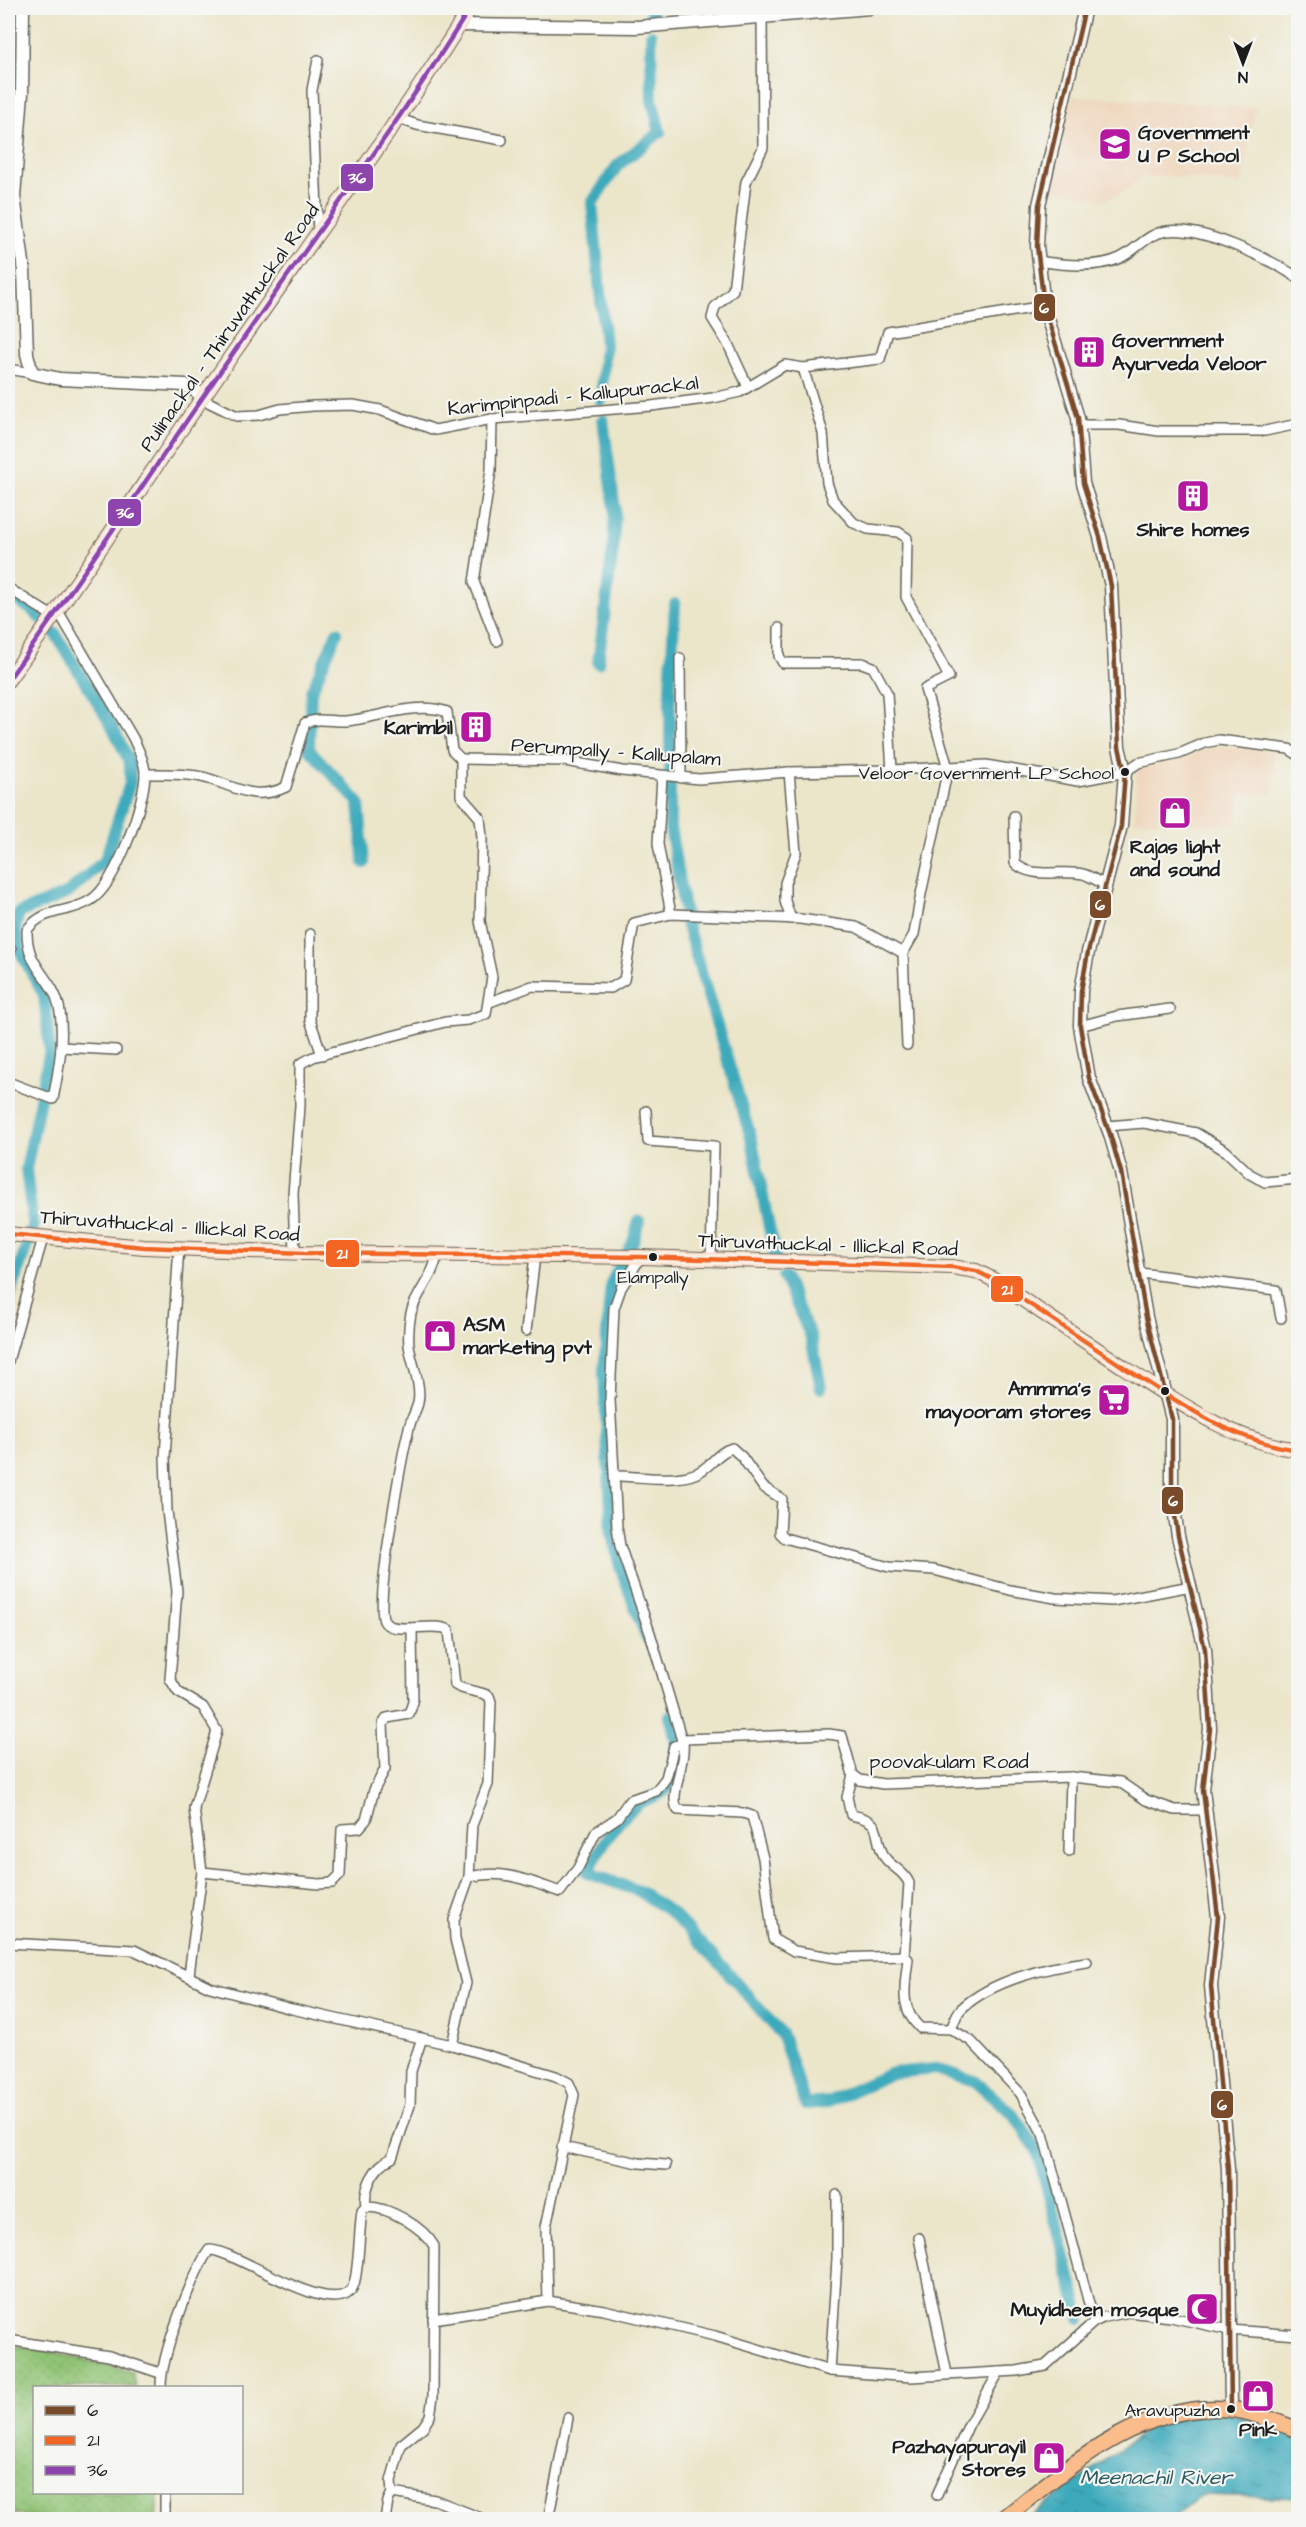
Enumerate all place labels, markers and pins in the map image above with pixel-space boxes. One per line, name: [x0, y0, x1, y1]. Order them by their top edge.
place label: Government U P School: [1138, 119, 1251, 170]
school or university icon: Government U P School: [1097, 126, 1133, 162]
place label: Government Ayurveda Veloor: [1112, 327, 1268, 379]
building icon: Government Ayurveda Veloor: [1071, 334, 1107, 370]
building icon: Shire homes: [1175, 478, 1211, 514]
place label: Shire homes: [1135, 516, 1250, 544]
building icon: Karimbil: [458, 709, 494, 745]
place label: Karimbil: [384, 714, 453, 742]
place label: Veloor Government LP School: [859, 761, 1114, 786]
marker: Veloor Government LP School: [1119, 766, 1131, 778]
shop icon: Rajas light and sound: [1157, 795, 1193, 831]
place label: Rajas light and sound: [1129, 833, 1221, 884]
marker: Elampally: [647, 1251, 659, 1263]
place label: Elampally: [617, 1265, 689, 1291]
place label: ASM marketing pvt: [463, 1311, 593, 1363]
shop icon: ASM marketing pvt: [422, 1318, 458, 1354]
place label: Ammma's mayooram stores: [926, 1375, 1091, 1427]
supermarket icon: Ammma's mayooram stores: [1096, 1382, 1132, 1418]
unlabelled marker: [1159, 1385, 1171, 1397]
mosque icon: Muyidheen mosque: [1184, 2291, 1220, 2327]
place label: Muyidheen mosque: [1010, 2296, 1179, 2325]
shop icon: Pink: [1240, 2378, 1276, 2414]
place label: Aravupuzha: [1125, 2398, 1220, 2423]
marker: Aravupuzha: [1225, 2403, 1237, 2415]
place label: Pink: [1239, 2416, 1278, 2444]
place label: Pazhayapurayil Stores: [892, 2433, 1026, 2484]
shop icon: Pazhayapurayil Stores: [1031, 2440, 1067, 2476]

